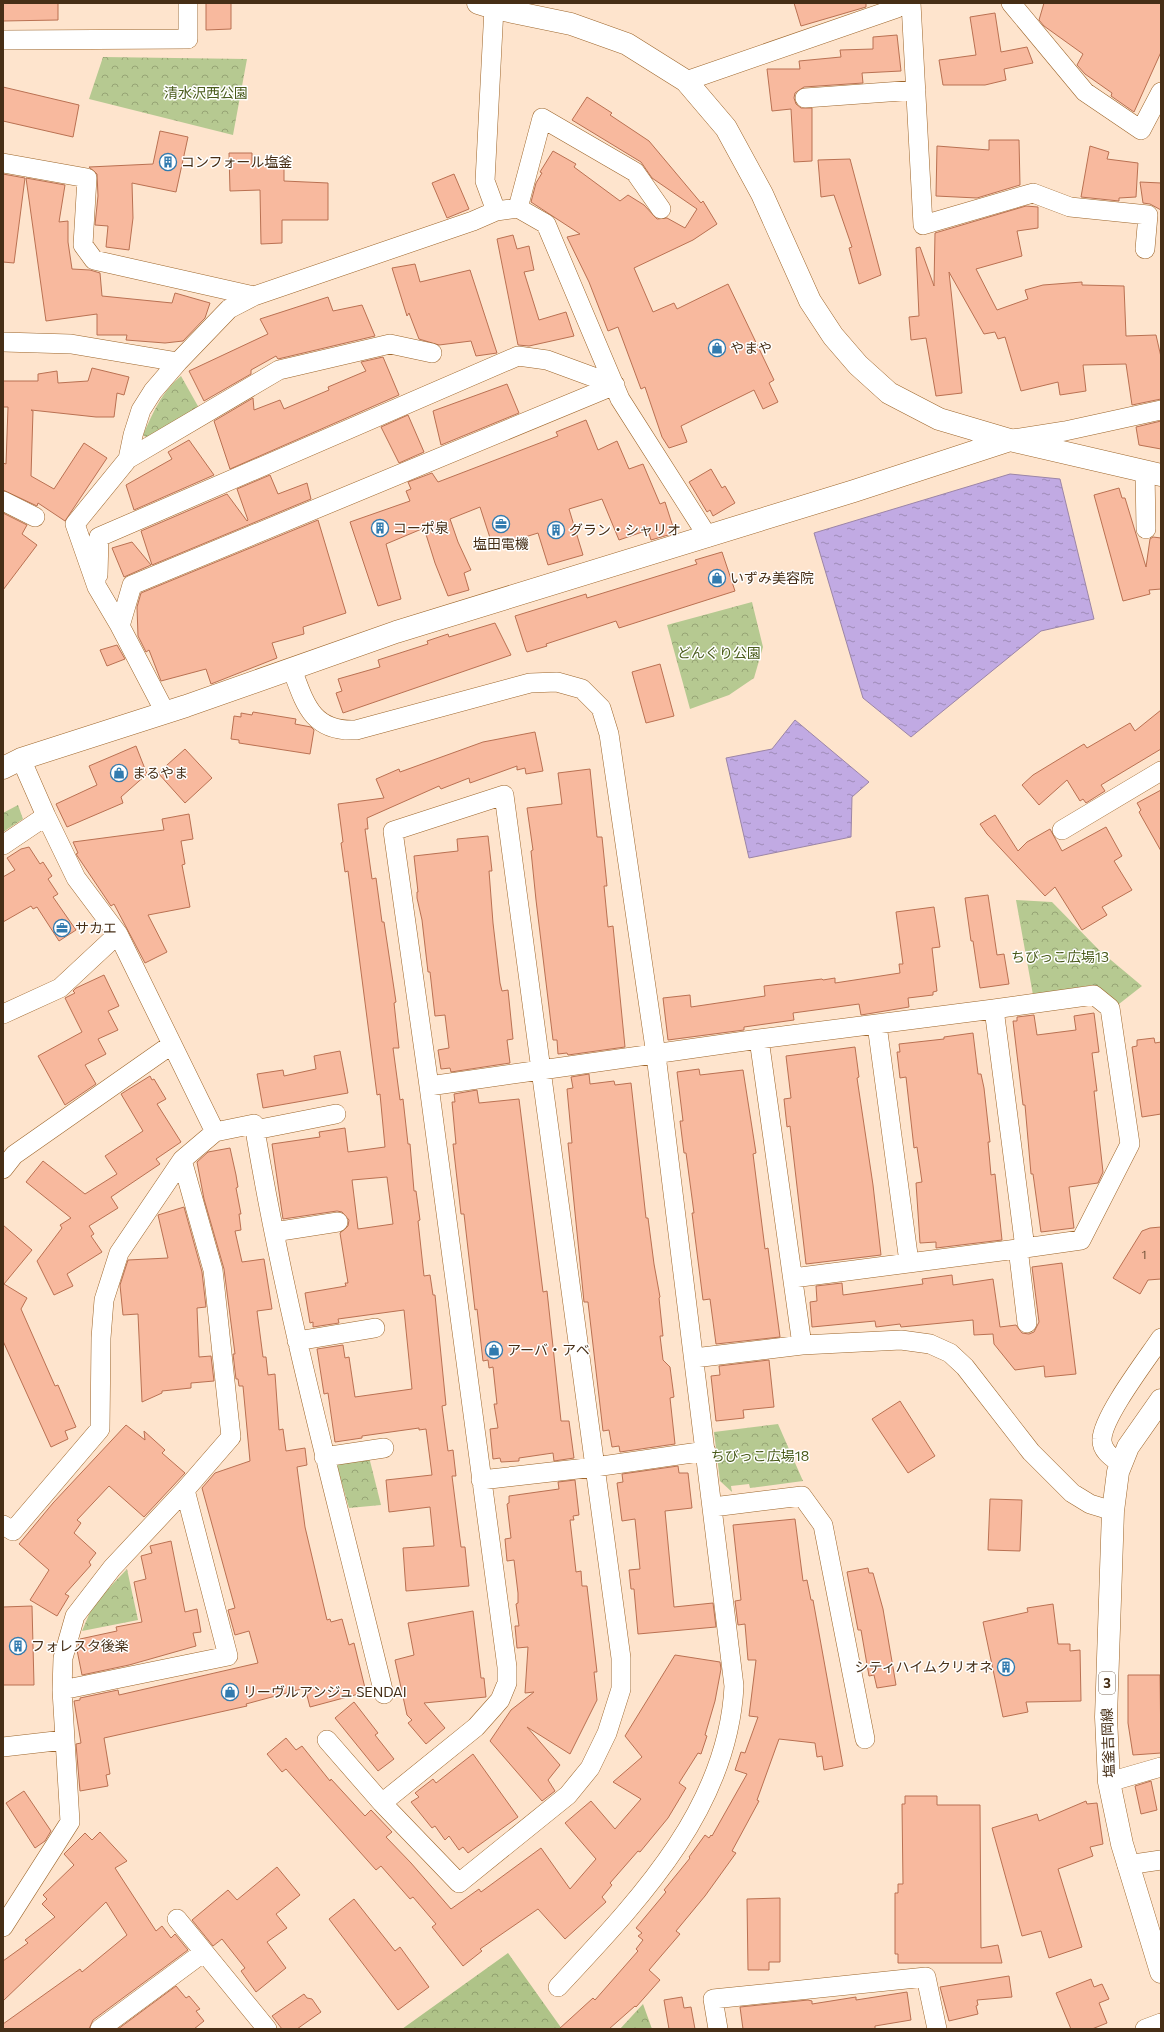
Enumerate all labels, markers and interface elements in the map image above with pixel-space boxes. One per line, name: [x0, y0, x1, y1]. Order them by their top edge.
park label: 清水沢西公園: [164, 84, 248, 101]
building icon: コンフォール塩釜: [158, 152, 178, 172]
place label: コンフォール塩釜: [181, 153, 293, 170]
shop icon: やまや: [707, 338, 727, 358]
place label: やまや: [730, 339, 772, 356]
office icon: 塩田電機: [491, 514, 511, 534]
building icon: コーポ泉: [370, 518, 390, 538]
place label: コーポ泉: [393, 519, 449, 536]
building icon: グラン・シャリオ: [546, 520, 566, 540]
place label: グラン・シャリオ: [569, 521, 681, 538]
place label: 塩田電機: [473, 535, 529, 552]
shop icon: いずみ美容院: [707, 568, 727, 588]
place label: いずみ美容院: [730, 569, 814, 586]
park label: どんぐり公園: [677, 644, 761, 661]
shop icon: まるやま: [109, 763, 129, 783]
place label: まるやま: [132, 764, 188, 781]
office icon: サカエ: [52, 918, 72, 938]
place label: サカエ: [75, 919, 117, 936]
park label: ちびっこ広場13: [1011, 948, 1109, 965]
house number: 1: [1141, 1247, 1147, 1261]
shop icon: アーバ・アベ: [484, 1340, 504, 1360]
place label: アーバ・アベ: [507, 1341, 590, 1358]
park label: ちびっこ広場18: [711, 1447, 809, 1464]
building icon: フォレスタ後楽: [8, 1636, 28, 1656]
place label: フォレスタ後楽: [31, 1637, 129, 1654]
building icon: シティハイムクリオネ: [996, 1657, 1016, 1677]
place label: シティハイムクリオネ: [854, 1658, 993, 1675]
road number: 3: [1099, 1672, 1115, 1694]
shop icon: リーヴルアンジュ SENDAI: [220, 1682, 240, 1702]
place label: リーヴルアンジュ SENDAI: [243, 1683, 407, 1700]
street label: 塩釜吉岡線: [1098, 1708, 1117, 1778]

